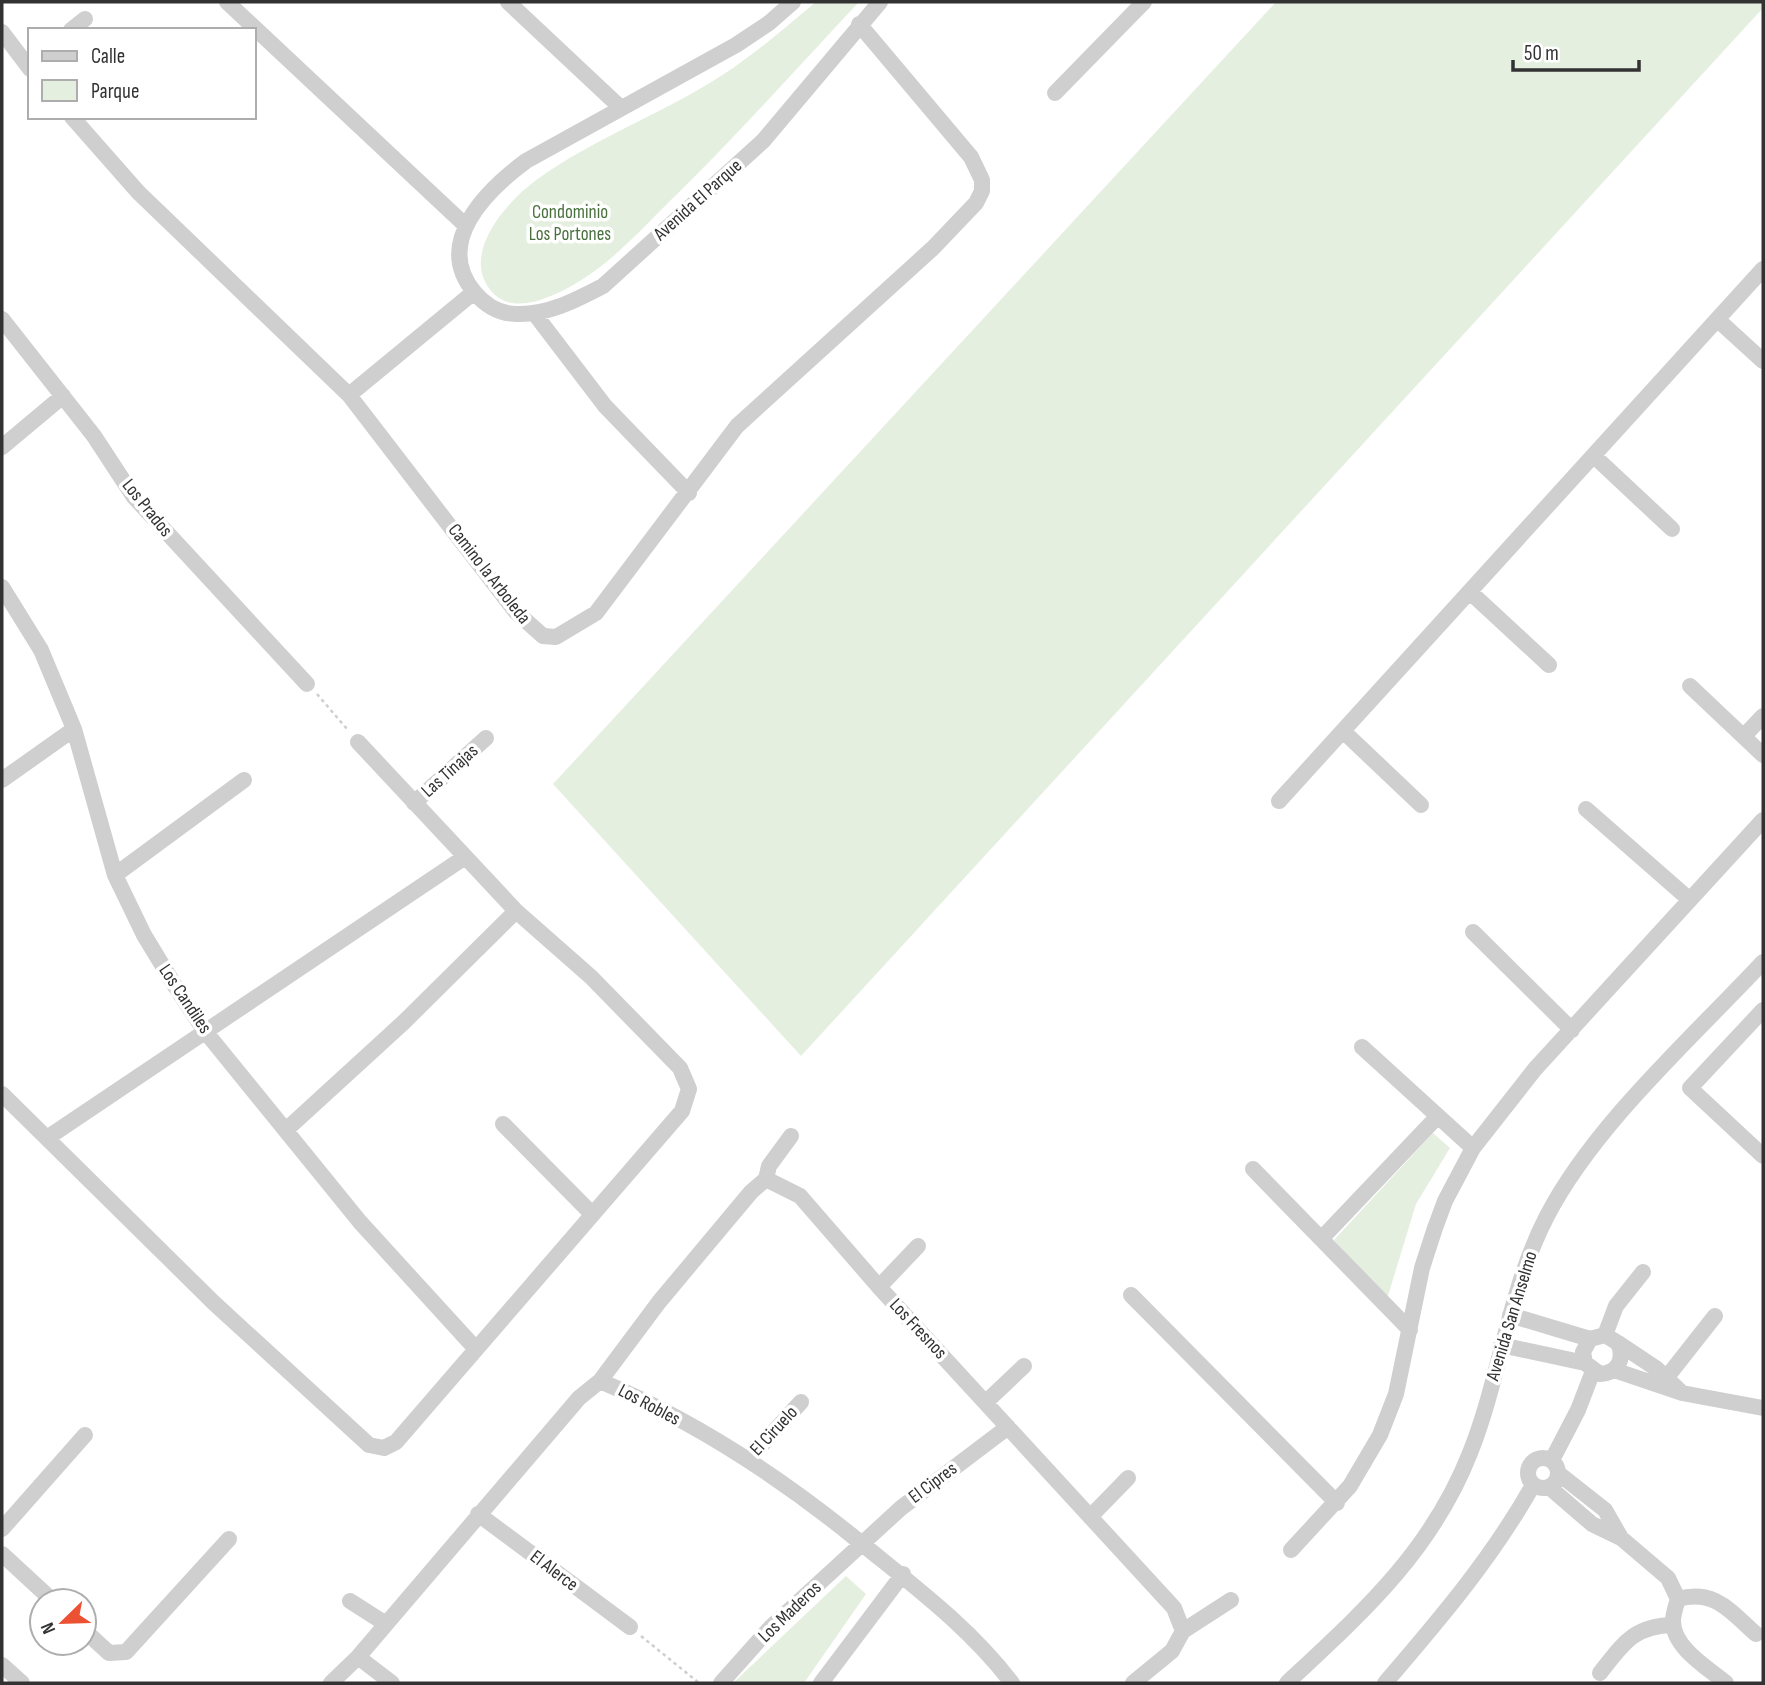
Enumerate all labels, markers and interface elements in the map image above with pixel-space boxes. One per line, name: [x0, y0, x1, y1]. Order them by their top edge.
legend: [28, 28, 256, 119]
scale bar: [1513, 28, 1639, 72]
text: 50 m: [1524, 41, 1559, 66]
text: Calle: [91, 44, 125, 69]
text: Parque: [91, 79, 139, 104]
street label: Avenida El Parque: [648, 154, 747, 246]
park label: Condominio Los Portones: [529, 201, 611, 246]
street label: Los Prados: [117, 474, 177, 542]
street label: Camino la Arboleda: [443, 519, 535, 629]
street label: Las Tinajas: [417, 739, 483, 802]
street label: Los Candiles: [154, 960, 217, 1038]
street label: Avenida San Anselmo: [1481, 1249, 1543, 1384]
street label: Los Fresnos: [884, 1294, 952, 1364]
street label: Los Robles: [614, 1379, 684, 1431]
street label: El Ciruelo: [745, 1401, 803, 1461]
street label: El Cipres: [904, 1457, 962, 1509]
street label: El Alerce: [525, 1545, 583, 1597]
street label: Los Maderos: [754, 1576, 826, 1648]
north arrow: [28, 1587, 98, 1657]
text: N: [36, 1619, 61, 1637]

